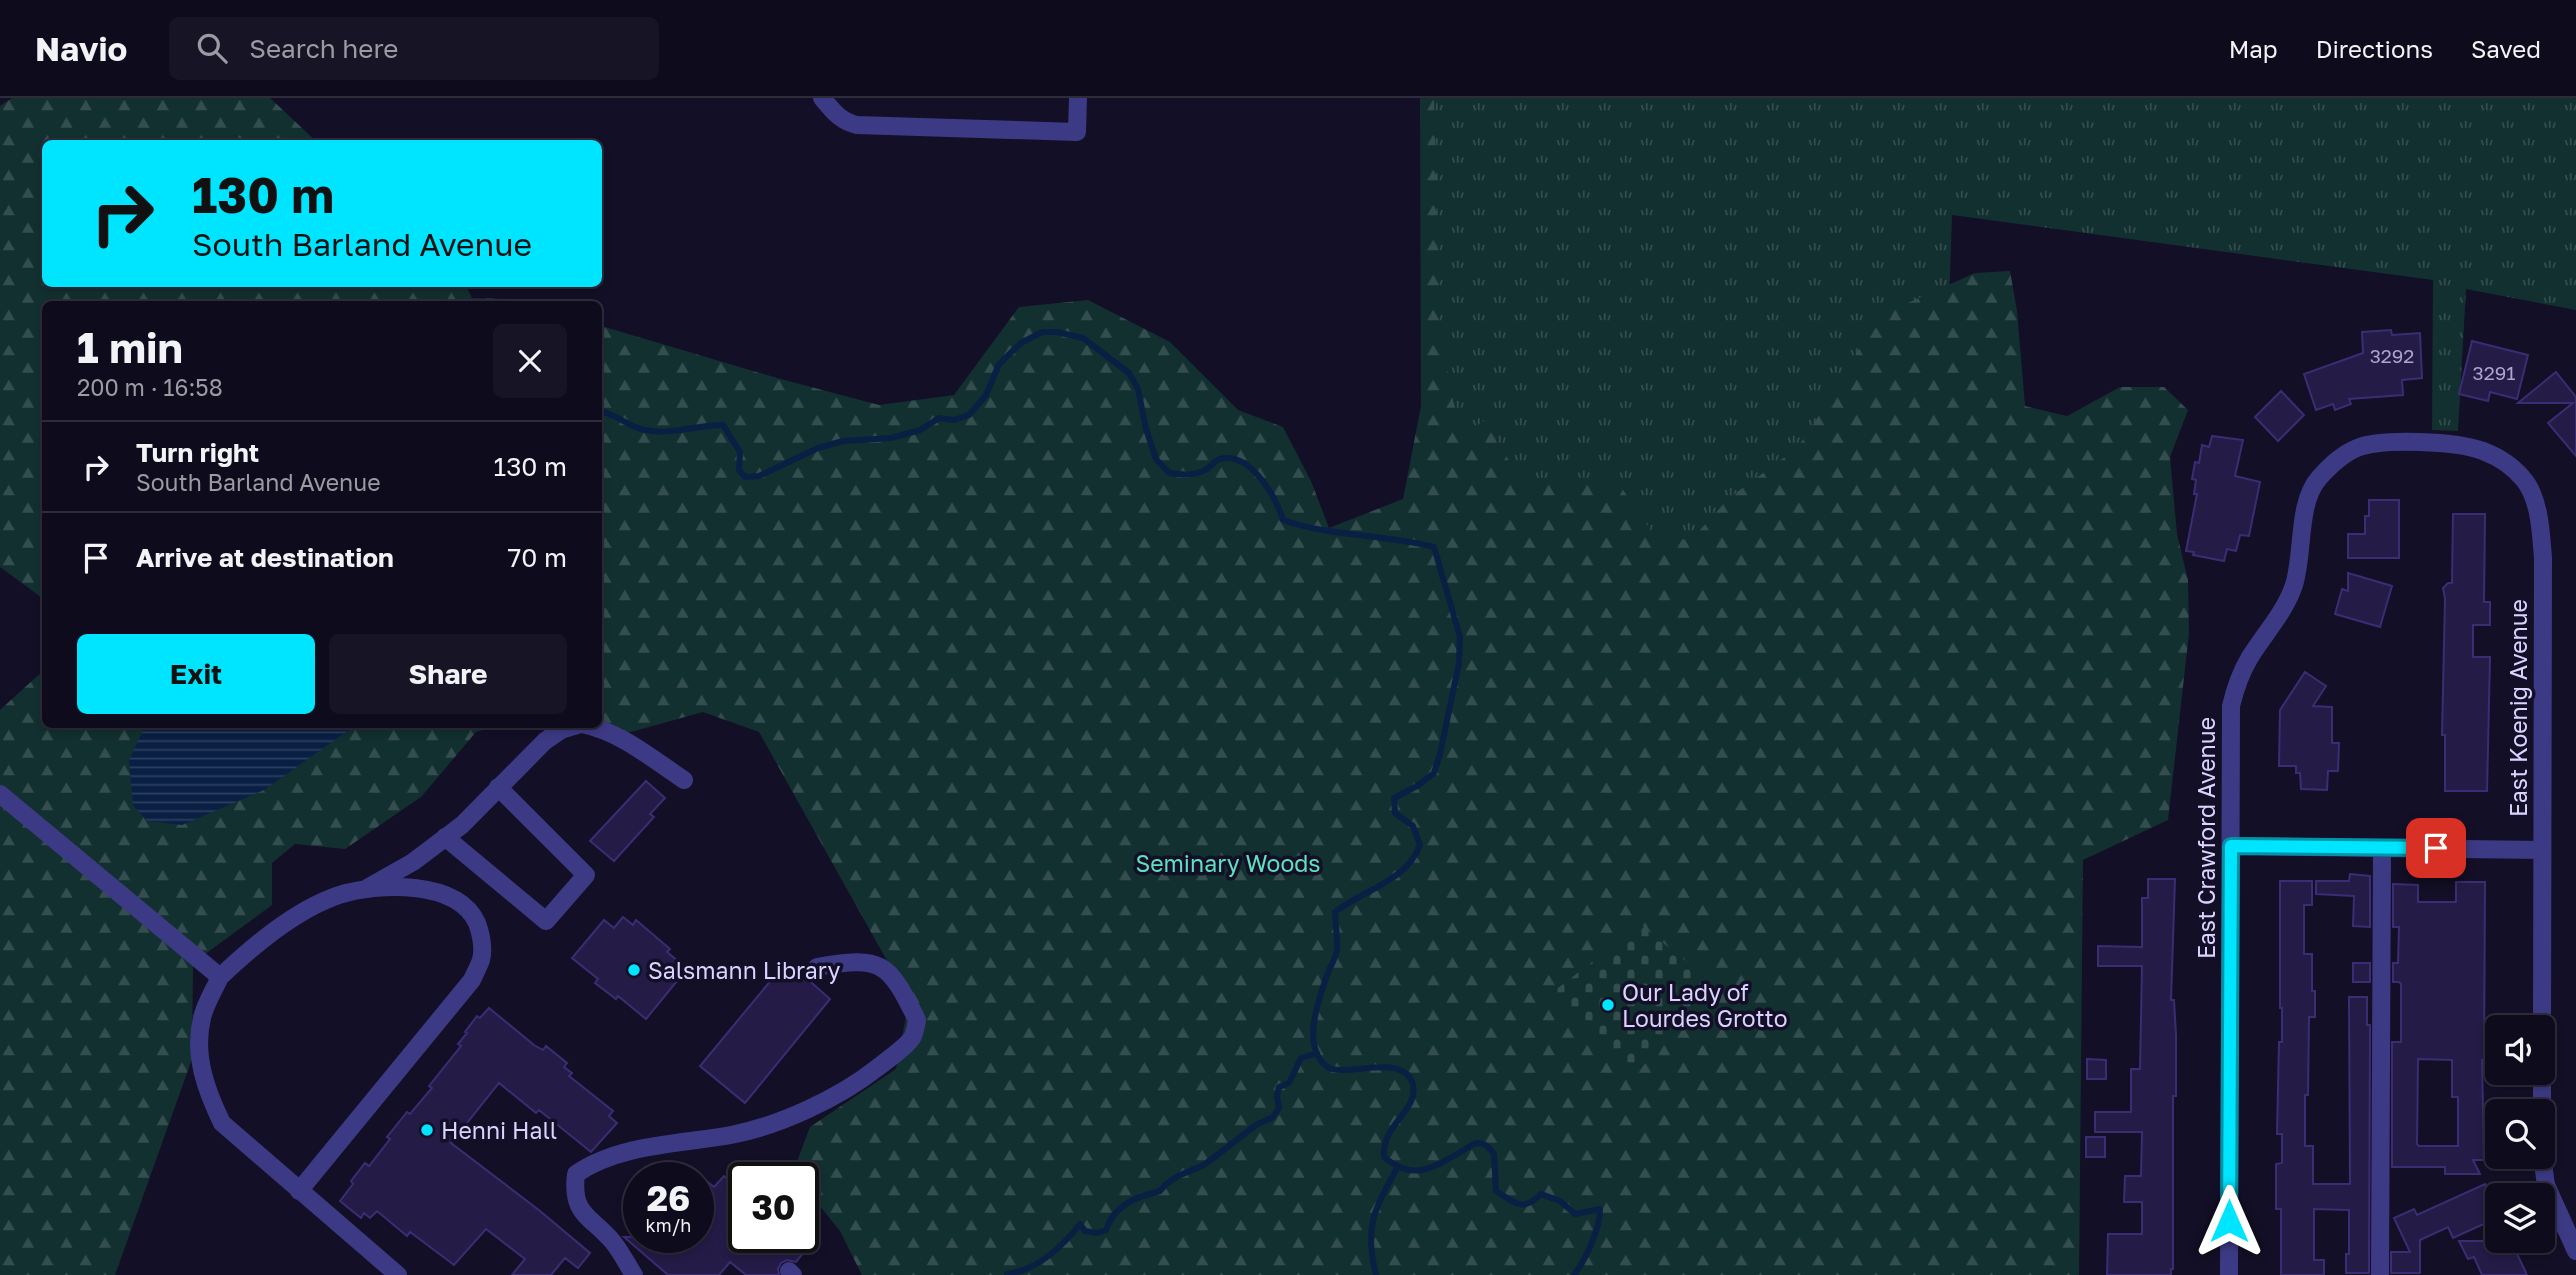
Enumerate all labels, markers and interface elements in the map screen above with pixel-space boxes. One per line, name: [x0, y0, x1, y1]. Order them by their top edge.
search box: [169, 17, 659, 80]
text: Navio: [35, 29, 127, 68]
icon: search: [193, 29, 231, 67]
text: Search here: [249, 33, 398, 64]
text: Map: [2229, 34, 2278, 63]
text: Directions: [2316, 34, 2433, 63]
text: Saved: [2471, 34, 2541, 63]
text: 130 m: [192, 165, 334, 224]
icon: right: [77, 168, 168, 259]
text: South Barland Avenue: [192, 225, 532, 263]
text: 1 min: [77, 322, 183, 372]
button: close: [493, 324, 567, 398]
house number: 3292: [2370, 344, 2414, 367]
house number: 3291: [2473, 361, 2515, 384]
text: 200 m · 16:58: [77, 373, 223, 401]
text: Turn right: [136, 437, 259, 468]
icon: right: [77, 448, 115, 486]
text: 130 m: [494, 451, 567, 482]
text: South Barland Avenue: [136, 468, 381, 496]
icon: arrive: [77, 539, 115, 577]
text: Arrive at destination: [136, 542, 394, 573]
text: 70 m: [508, 542, 567, 573]
street label: East Koenig Avenue: [2504, 599, 2532, 817]
button: Exit: [77, 634, 315, 714]
button: Share: [329, 634, 567, 714]
street label: East Crawford Avenue: [2192, 717, 2220, 959]
pin: [2406, 818, 2466, 878]
icon: arrive: [2417, 829, 2455, 867]
park label: Seminary Woods: [1135, 849, 1321, 877]
place label: Salsmann Library: [648, 956, 840, 984]
marker: Salsmann Library: [626, 962, 642, 978]
place label: Our Lady of Lourdes Grotto: [1622, 978, 1788, 1032]
marker: Our Lady of Lourdes Grotto: [1600, 997, 1616, 1013]
map controls: [2485, 1015, 2555, 1253]
button: sound: [2485, 1015, 2555, 1085]
button: search: [2485, 1099, 2555, 1169]
place label: Henni Hall: [441, 1116, 557, 1144]
marker: Henni Hall: [419, 1122, 435, 1138]
speed limit sign: 30: [728, 1162, 819, 1253]
text: 26: [647, 1177, 690, 1219]
button: layers: [2485, 1183, 2555, 1253]
position arrow: [2192, 1184, 2266, 1258]
text: km/h: [646, 1214, 691, 1236]

